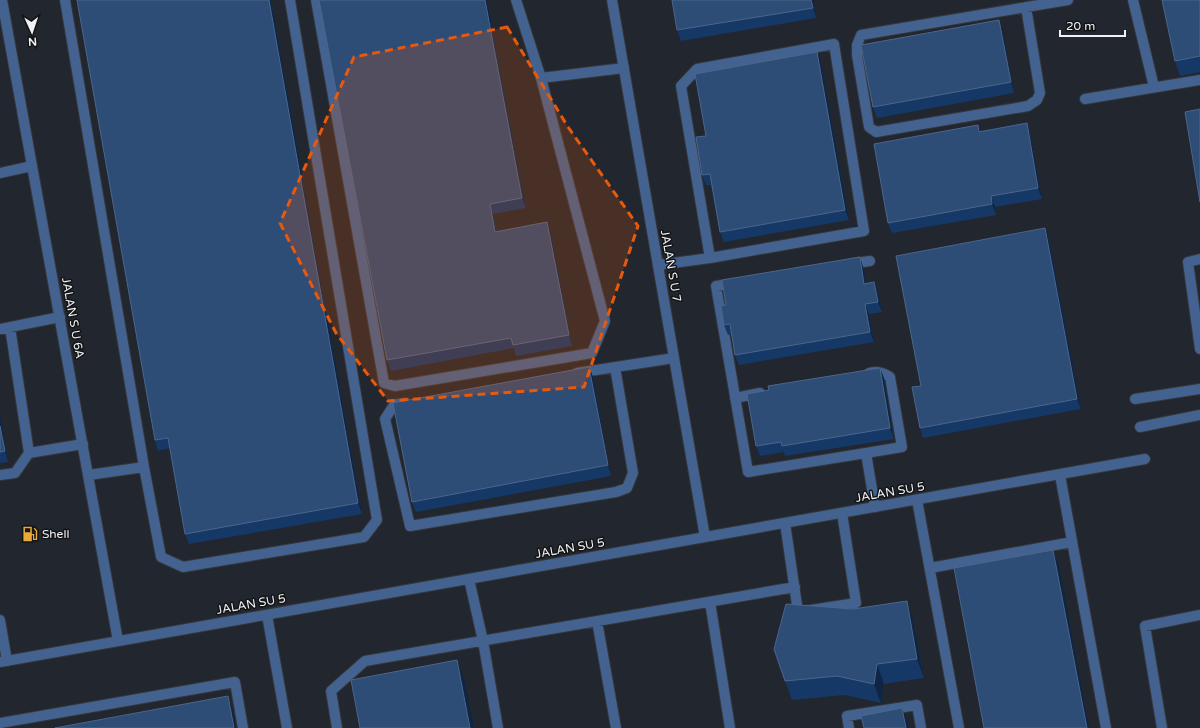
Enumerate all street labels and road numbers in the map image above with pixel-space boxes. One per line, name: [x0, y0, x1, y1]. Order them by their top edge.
street label: JALAN S U 7: [658, 229, 684, 303]
street label: JALAN S U 6A: [59, 276, 87, 360]
street label: JALAN SU 5: [854, 479, 926, 505]
street label: JALAN SU 5: [534, 535, 606, 561]
street label: JALAN SU 5: [215, 591, 287, 617]

